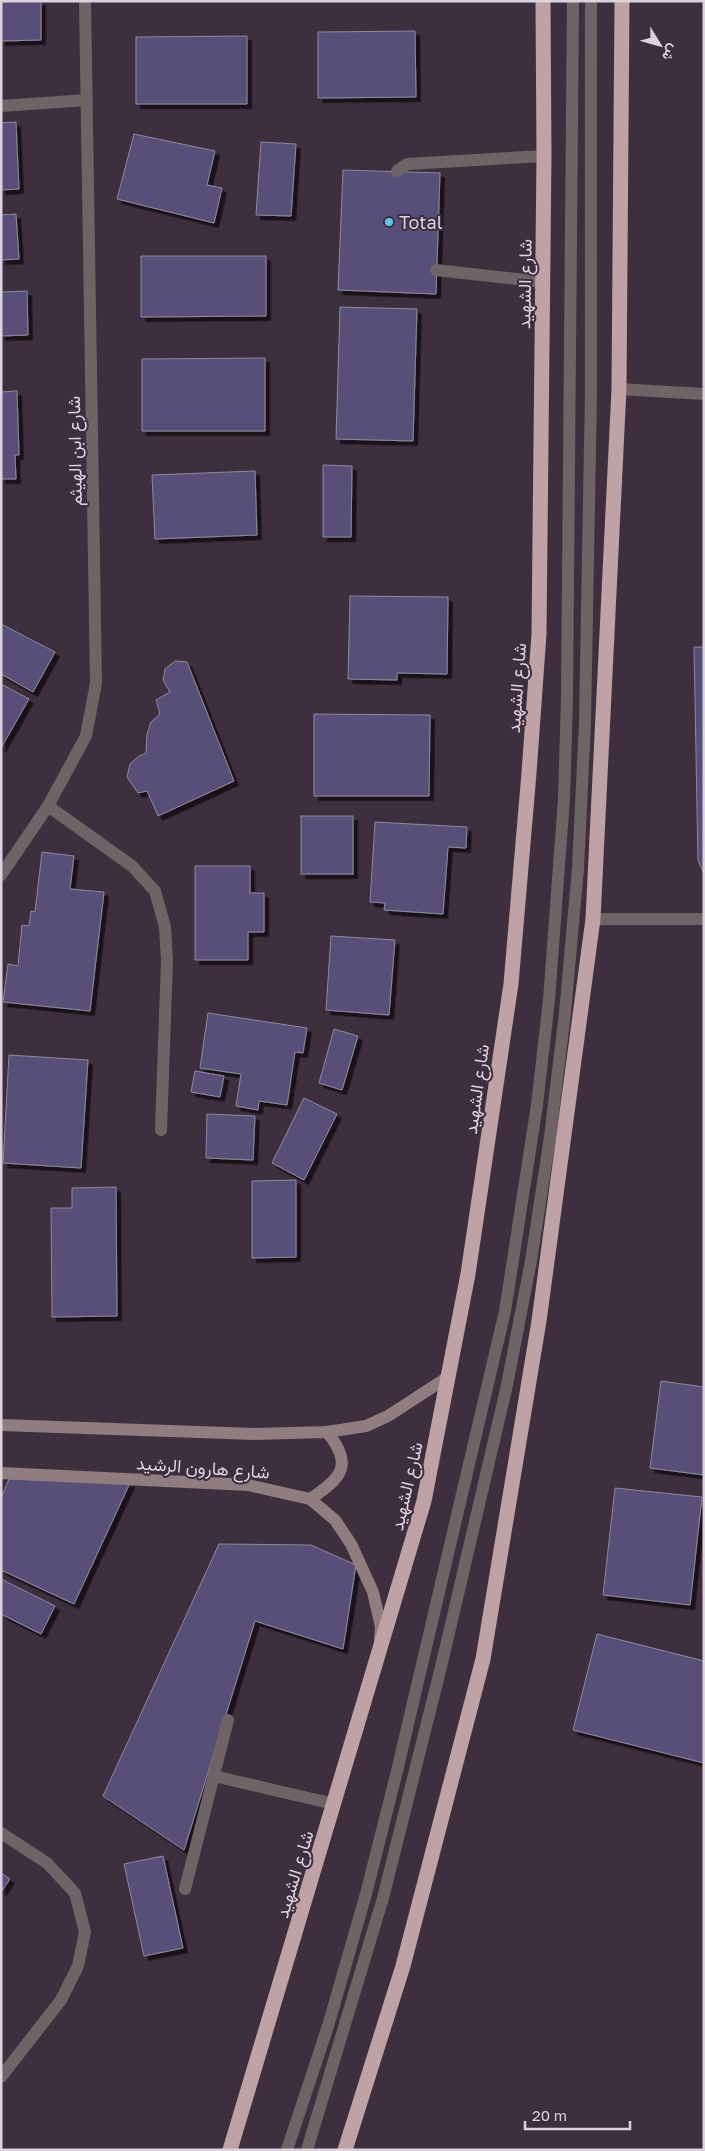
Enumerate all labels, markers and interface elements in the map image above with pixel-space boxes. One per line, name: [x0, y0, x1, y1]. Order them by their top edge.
north arrow: [635, 20, 685, 70]
text: ش: [658, 41, 683, 65]
place label: Total: [399, 211, 443, 233]
marker: Total: [383, 216, 395, 228]
street label: شارع الشهيد: [512, 239, 538, 329]
street label: شارع ابن الهيثم: [62, 396, 88, 506]
street label: شارع الشهيد: [502, 642, 532, 734]
street label: شارع الشهيد: [459, 1043, 495, 1136]
street label: شارع الشهيد: [385, 1440, 429, 1533]
street label: شارع هارون الرشيد: [135, 1451, 270, 1485]
street label: شارع الشهيد: [270, 1828, 320, 1921]
scale bar: [525, 2098, 630, 2130]
text: 20 m: [532, 2106, 567, 2124]

